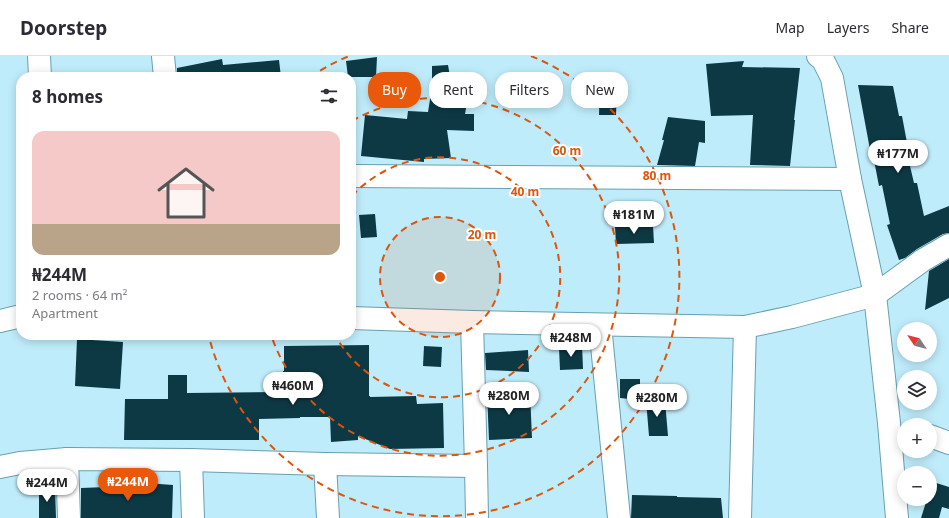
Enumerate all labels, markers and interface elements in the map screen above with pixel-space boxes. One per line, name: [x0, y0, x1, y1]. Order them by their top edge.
text: Doorstep: [20, 15, 107, 41]
text: Map: [776, 18, 805, 37]
text: Layers: [827, 18, 869, 37]
text: Share: [891, 18, 929, 37]
chip: Buy: [368, 72, 421, 108]
chip: Rent: [429, 72, 487, 108]
chip: Filters: [495, 72, 563, 108]
chip: New: [571, 72, 628, 108]
text: 8 homes: [32, 85, 103, 108]
icon: filters: [318, 85, 340, 107]
pin: ₦177M: [870, 140, 926, 174]
text: 60 m: [553, 142, 581, 159]
text: ₦177M: [877, 144, 919, 162]
icon: home: [150, 157, 222, 229]
text: 80 m: [643, 167, 671, 184]
text: 40 m: [511, 183, 539, 200]
pin: ₦181M: [606, 201, 662, 235]
text: ₦181M: [613, 205, 655, 223]
text: 20 m: [468, 226, 496, 243]
text: ₦244M: [32, 263, 87, 286]
centre of rings: [433, 270, 447, 284]
text: 2 rooms · 64 m²: [32, 286, 127, 304]
text: Apartment: [32, 304, 98, 322]
north arrow: [897, 322, 937, 362]
map controls: [897, 322, 937, 506]
pin: ₦248M: [543, 324, 599, 358]
text: ₦248M: [550, 328, 592, 346]
button: layers: [897, 370, 937, 410]
pin: ₦460M: [265, 372, 321, 406]
text: ₦460M: [272, 376, 314, 394]
pin: ₦280M: [481, 382, 537, 416]
pin: ₦280M: [629, 384, 685, 418]
text: ₦280M: [488, 386, 530, 404]
text: ₦280M: [636, 388, 678, 406]
button: +: [897, 418, 937, 458]
button: −: [897, 466, 937, 506]
pin: ₦244M: [100, 468, 156, 502]
pin: ₦244M: [19, 469, 75, 503]
text: ₦244M: [107, 472, 149, 490]
text: ₦244M: [26, 473, 68, 491]

